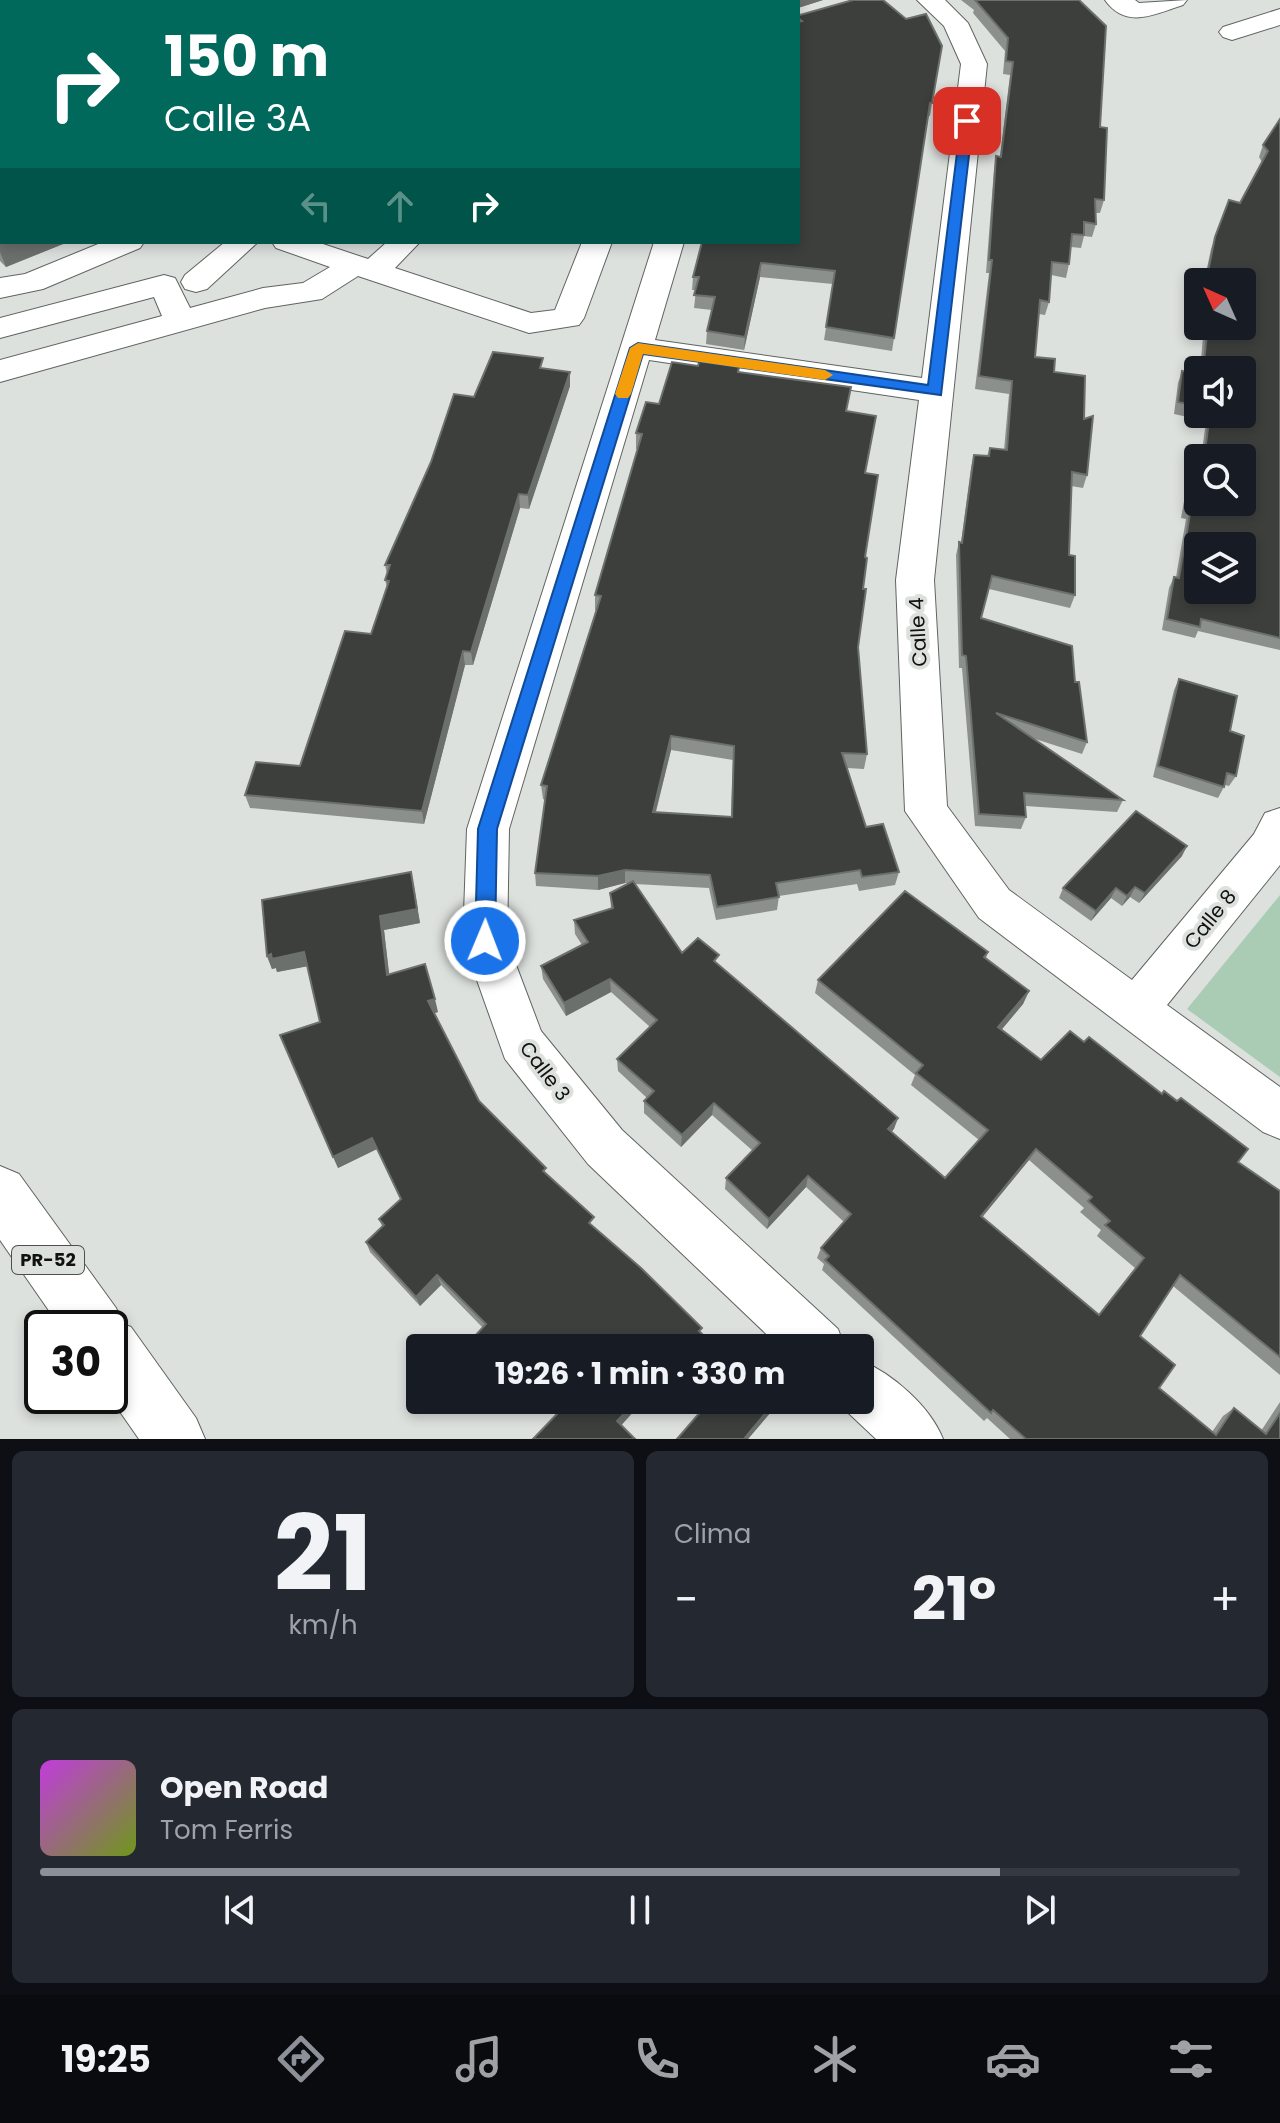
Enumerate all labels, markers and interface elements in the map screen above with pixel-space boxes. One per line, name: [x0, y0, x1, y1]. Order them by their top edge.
text: 150 m: [164, 17, 329, 96]
icon: right: [32, 32, 136, 136]
pin: [933, 87, 1001, 155]
text: Calle 3A: [164, 93, 311, 144]
icon: arrive: [945, 99, 989, 143]
icon: left: [294, 184, 338, 228]
icon: ahead: [378, 184, 422, 228]
icon: right: [462, 184, 506, 228]
north arrow: [1184, 268, 1256, 340]
map controls: [1184, 268, 1256, 604]
button: sound: [1184, 356, 1256, 428]
button: search: [1184, 444, 1256, 516]
button: layers: [1184, 532, 1256, 604]
street label: Calle 4: [902, 597, 934, 667]
street label: Calle 8: [1177, 883, 1243, 955]
position arrow: [443, 899, 527, 983]
street label: Calle 3: [513, 1035, 577, 1107]
road number: PR-52: [12, 1246, 84, 1274]
speed limit sign: 30: [24, 1310, 128, 1414]
text: 19:26 · 1 min · 330 m: [495, 1352, 785, 1395]
text: 21: [274, 1481, 372, 1626]
text: Clima: [674, 1516, 751, 1552]
text: 21°: [912, 1557, 996, 1641]
text: −: [674, 1569, 698, 1630]
text: +: [1210, 1569, 1240, 1630]
text: km/h: [288, 1607, 358, 1643]
text: Open Road: [160, 1766, 328, 1809]
text: Tom Ferris: [160, 1812, 293, 1848]
icon: previous: [218, 1888, 262, 1932]
icon: pause: [618, 1888, 662, 1932]
icon: next: [1018, 1888, 1062, 1932]
icon: directions: [273, 2031, 329, 2087]
icon: music: [451, 2031, 507, 2087]
icon: phone: [629, 2031, 685, 2087]
icon: climate: [807, 2031, 863, 2087]
icon: car: [985, 2031, 1041, 2087]
icon: filters: [1163, 2031, 1219, 2087]
text: 19:25: [61, 2034, 151, 2085]

